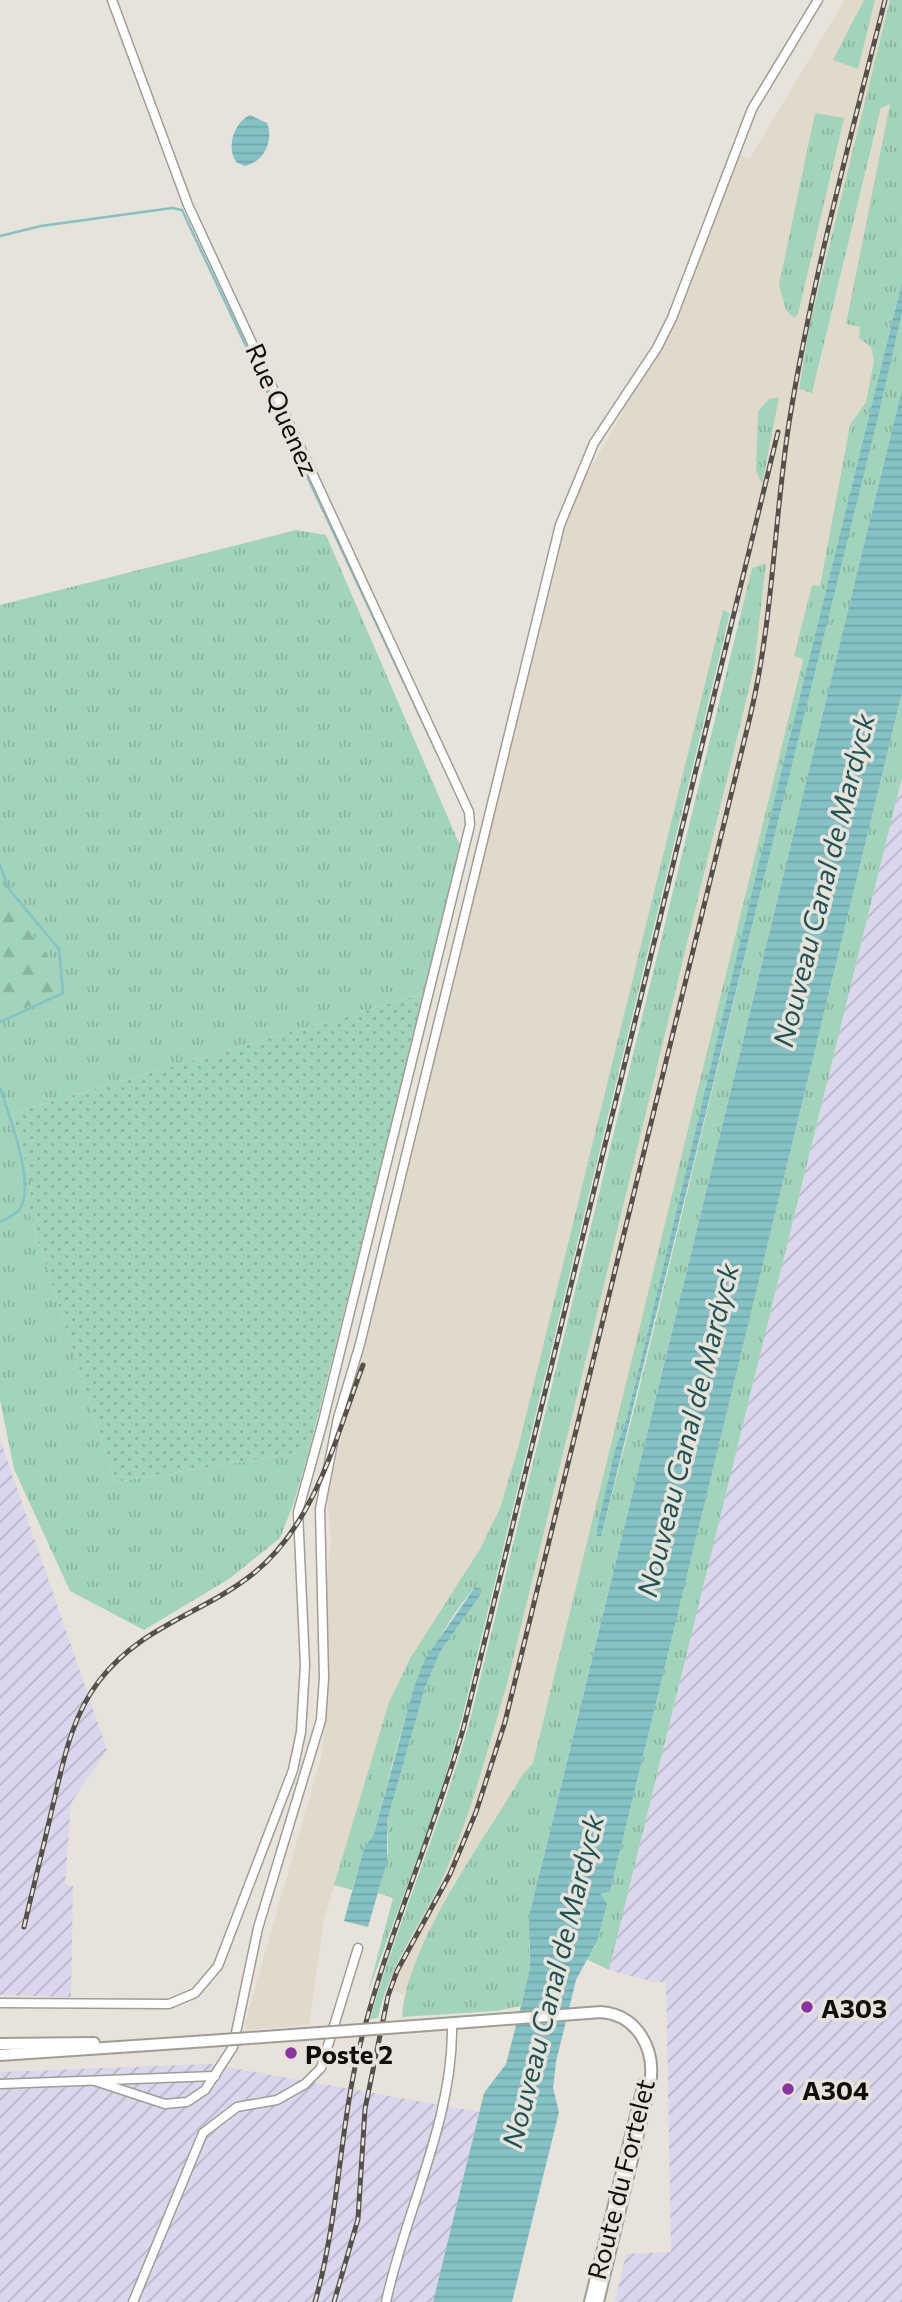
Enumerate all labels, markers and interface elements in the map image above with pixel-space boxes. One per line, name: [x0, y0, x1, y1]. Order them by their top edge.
street label: Rue Quenez: [240, 338, 326, 480]
water label: Nouveau Canal de Mardyck: [765, 709, 881, 1050]
water label: Nouveau Canal de Mardyck: [629, 1259, 745, 1600]
water label: Nouveau Canal de Mardyck: [494, 1810, 610, 2151]
place label: A303: [821, 1992, 887, 2023]
marker: A303: [799, 1999, 815, 2015]
place label: Poste 2: [305, 2038, 393, 2069]
marker: Poste 2: [283, 2045, 299, 2061]
place label: A304: [802, 2074, 869, 2105]
street label: Route du Fortelet: [580, 2076, 660, 2282]
marker: A304: [780, 2081, 796, 2097]

